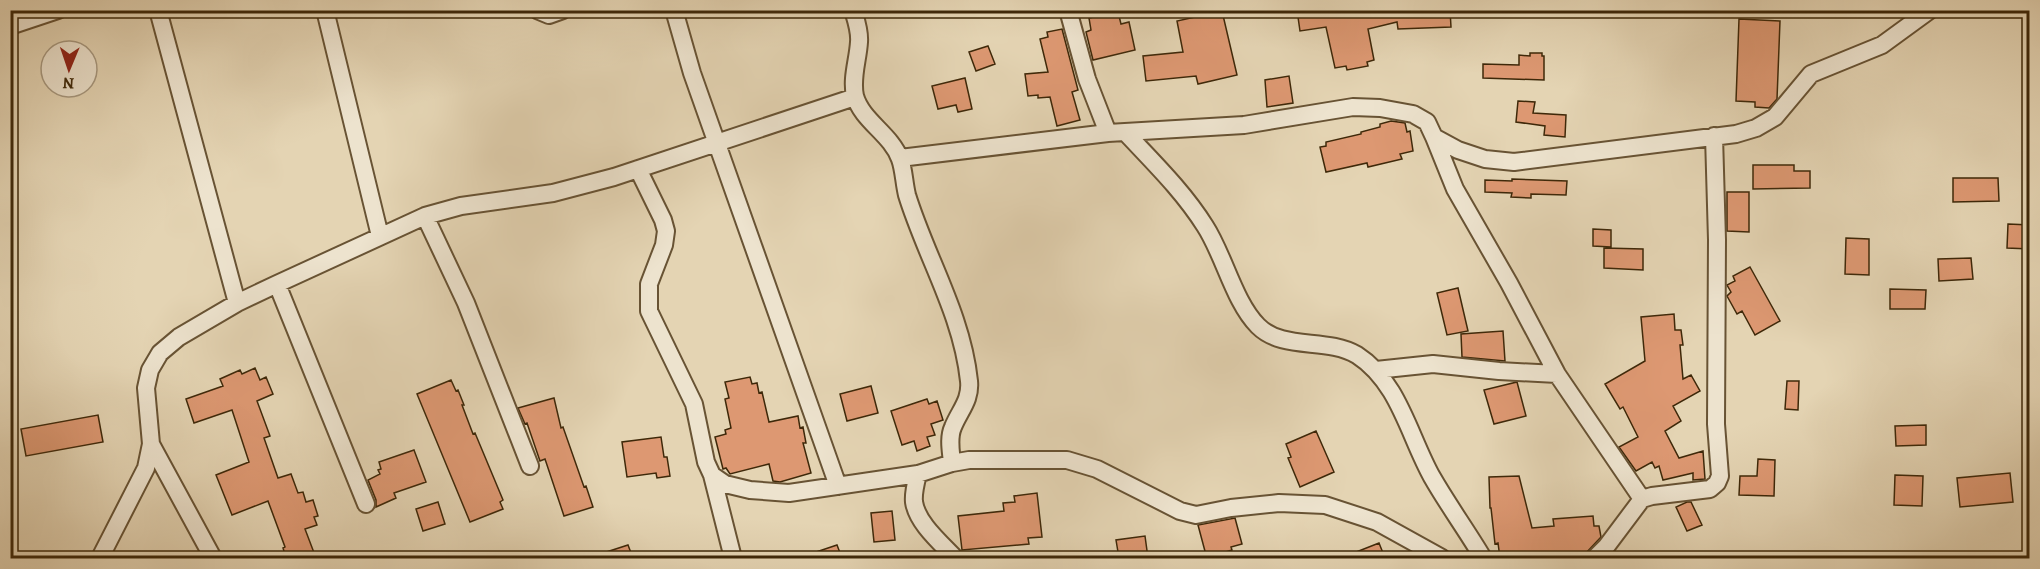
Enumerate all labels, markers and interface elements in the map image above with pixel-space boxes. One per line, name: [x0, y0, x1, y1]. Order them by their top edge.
north arrow: [39, 39, 99, 99]
text: N: [62, 72, 75, 94]

